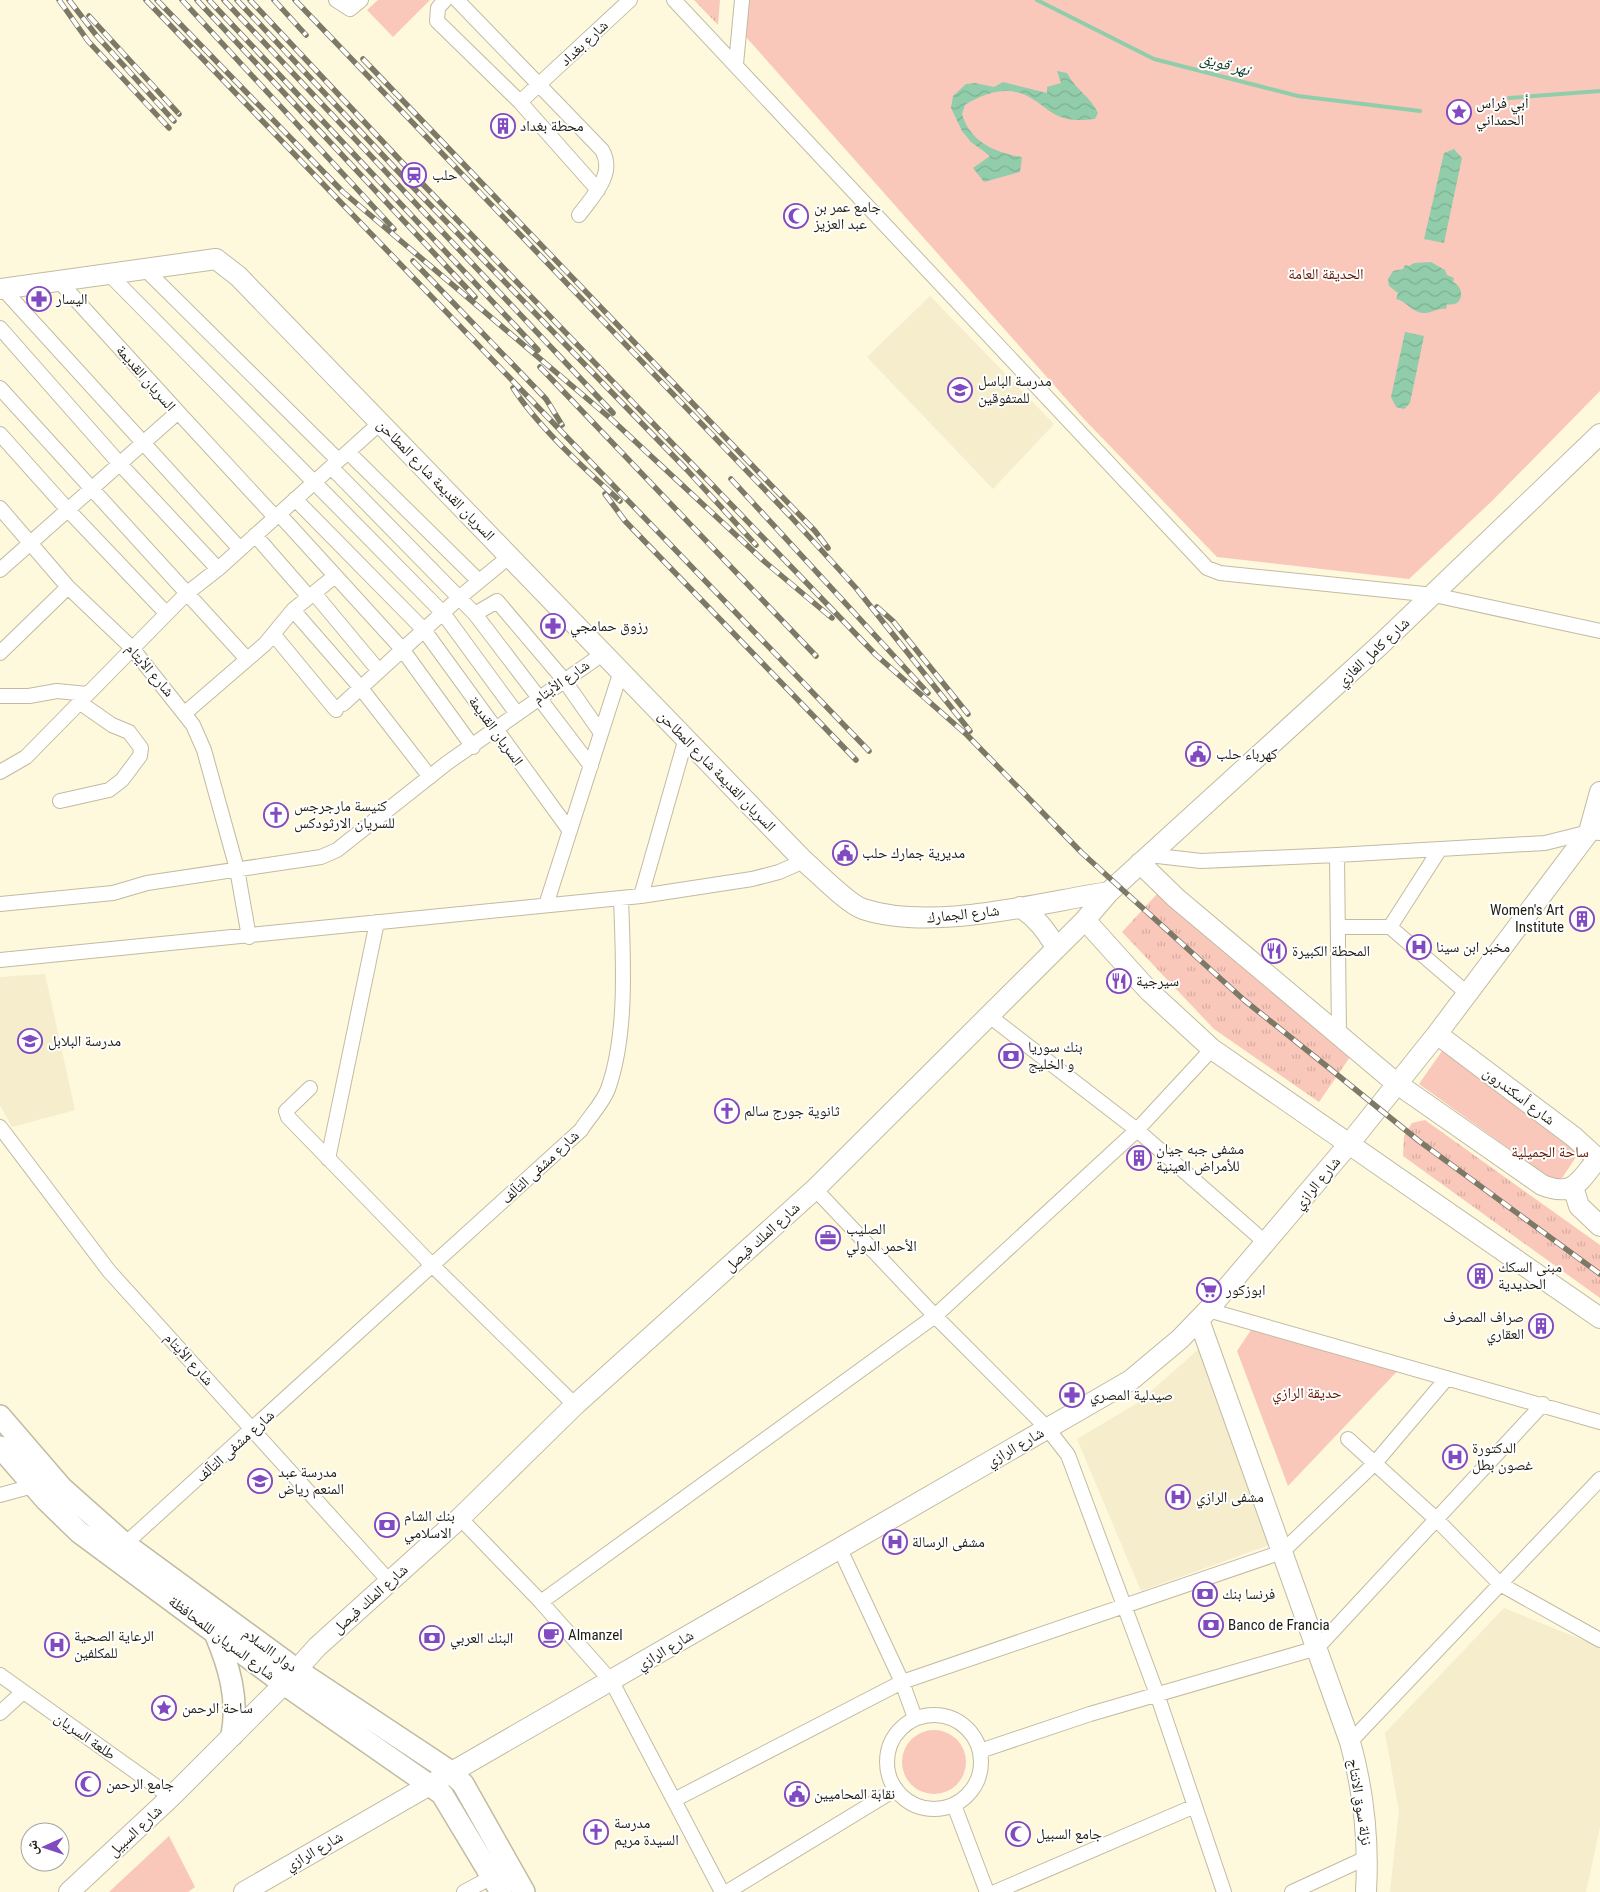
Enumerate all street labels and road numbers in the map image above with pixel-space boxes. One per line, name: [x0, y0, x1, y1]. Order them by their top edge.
street label: شارع بغداد: [556, 16, 613, 70]
street label: السريان القديمة: [112, 341, 180, 415]
street label: السريان القديمة شارع المطاحن: [373, 416, 499, 545]
street label: شارع كامل الغازي: [1333, 614, 1415, 692]
street label: شارع الأيتام: [121, 640, 178, 701]
street label: شارع الأيتام: [529, 656, 593, 709]
street label: السريان القديمة: [464, 693, 527, 770]
street label: السريان القديمة شارع المطاحن: [654, 707, 780, 836]
street label: شارع الجمارك: [926, 901, 1000, 928]
street label: شارع أسكندرون: [1479, 1063, 1559, 1130]
street label: شارع مشفى التآلف: [497, 1126, 583, 1208]
street label: شارع الرازي: [1290, 1153, 1347, 1215]
street label: شارع الملك فيصل: [721, 1198, 804, 1276]
street label: شارع الأيتام: [160, 1329, 218, 1390]
street label: شارع مشفى التآلف: [192, 1406, 279, 1487]
street label: شارع الرازي: [983, 1423, 1048, 1473]
street label: شارع الملك فيصل: [329, 1560, 412, 1638]
street label: شارع السريان لللمحافظة: [165, 1592, 279, 1685]
street label: دوار االسلام: [239, 1624, 301, 1677]
street label: شارع الرازي: [633, 1626, 698, 1676]
street label: طلعة السريان: [50, 1708, 119, 1764]
street label: نزلة سوق الانتاج: [1343, 1757, 1376, 1847]
street label: شارع السبيل: [104, 1801, 167, 1861]
street label: شارع الرازي: [282, 1827, 347, 1877]

